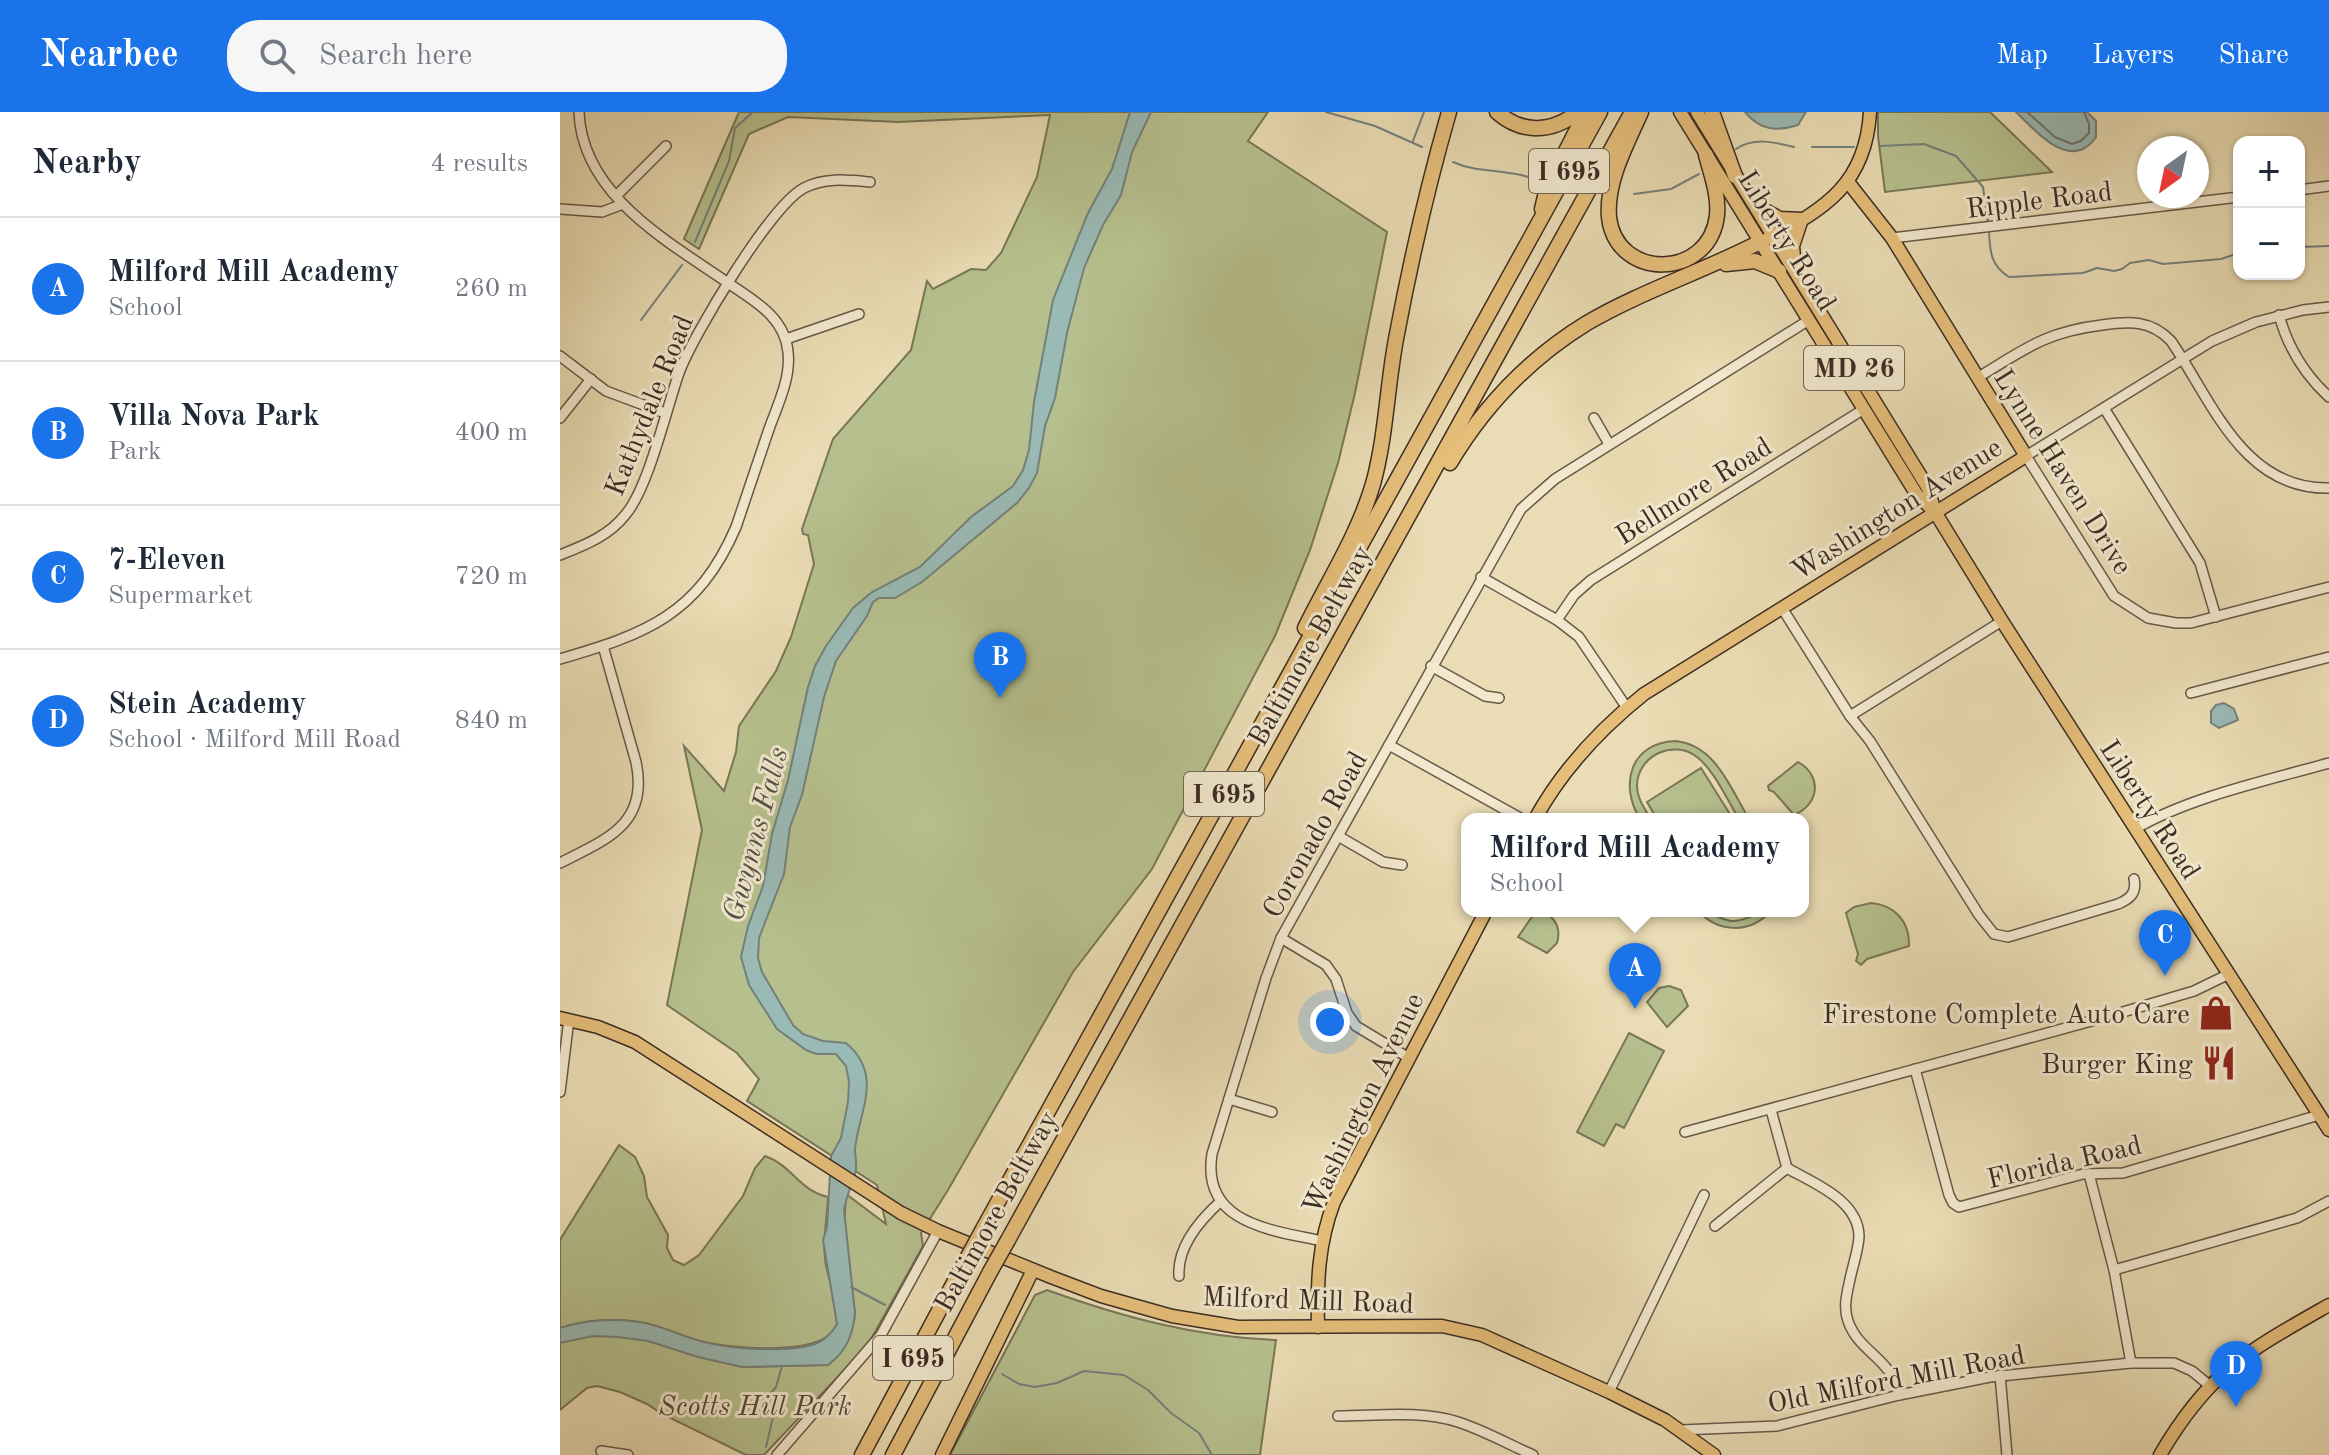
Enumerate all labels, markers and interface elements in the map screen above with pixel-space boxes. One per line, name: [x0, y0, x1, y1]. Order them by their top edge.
search box: [227, 20, 787, 92]
icon: search: [255, 34, 299, 78]
text: Nearbee: [40, 37, 179, 75]
text: Search here: [319, 41, 472, 71]
text: Map: [1996, 42, 2048, 70]
text: Layers: [2092, 42, 2174, 70]
text: Share: [2218, 42, 2289, 70]
north arrow: [2137, 136, 2209, 208]
map controls: [2233, 136, 2305, 280]
button: +: [2233, 136, 2305, 208]
text: Nearby: [32, 147, 142, 181]
road number: I 695: [1529, 149, 1609, 193]
text: 4 results: [430, 151, 528, 177]
street label: Liberty Road: [1731, 166, 1840, 317]
street label: Ripple Road: [1965, 179, 2114, 225]
button: −: [2233, 208, 2305, 280]
text: Milford Mill Academy: [108, 258, 399, 288]
text: A: [48, 276, 68, 302]
text: 260 m: [455, 276, 528, 302]
text: School: [108, 295, 182, 321]
street label: Kathydale Road: [602, 312, 700, 501]
road number: MD 26: [1804, 346, 1904, 390]
street label: Lynne Haven Drive: [1987, 365, 2136, 580]
text: Villa Nova Park: [108, 402, 319, 432]
text: B: [49, 420, 67, 446]
text: 400 m: [455, 420, 528, 446]
street label: Bellmore Road: [1612, 434, 1777, 552]
street label: Washington Avenue: [1787, 434, 2008, 587]
text: Park: [108, 439, 162, 465]
street label: Baltimore Beltway: [1245, 541, 1378, 752]
text: 7-Eleven: [108, 546, 226, 576]
text: C: [49, 564, 67, 590]
text: 720 m: [455, 564, 528, 590]
text: Supermarket: [108, 583, 253, 609]
pin: B: [974, 632, 1026, 698]
text: Stein Academy: [108, 690, 306, 720]
text: D: [48, 708, 68, 734]
text: 840 m: [455, 708, 528, 734]
text: School · Milford Mill Road: [108, 727, 401, 753]
street label: Liberty Road: [2093, 736, 2204, 885]
water label: Gwynns Falls: [719, 744, 795, 925]
street label: Coronado Road: [1259, 747, 1374, 923]
road number: I 695: [1184, 772, 1264, 816]
popup: [1461, 813, 1809, 917]
text: Milford Mill Academy: [1489, 834, 1781, 864]
text: School: [1489, 871, 1564, 897]
pin: C: [2139, 910, 2191, 976]
pin: A: [1609, 943, 1661, 1009]
street label: Washington Avenue: [1299, 989, 1430, 1219]
shop icon: Firestone Complete Auto Care: [2197, 994, 2235, 1032]
your location: [1310, 1002, 1350, 1042]
place label: Firestone Complete Auto Care: [1822, 1002, 2190, 1030]
restaurant icon: Burger King: [2200, 1044, 2238, 1082]
place label: Burger King: [2041, 1052, 2193, 1080]
street label: Baltimore Beltway: [931, 1107, 1064, 1318]
street label: Florida Road: [1985, 1133, 2145, 1195]
street label: Milford Mill Road: [1201, 1284, 1414, 1320]
road number: I 695: [873, 1336, 953, 1380]
pin: D: [2210, 1341, 2262, 1407]
street label: Old Milford Mill Road: [1765, 1342, 2028, 1420]
park label: Scotts Hill Park: [658, 1394, 852, 1422]

